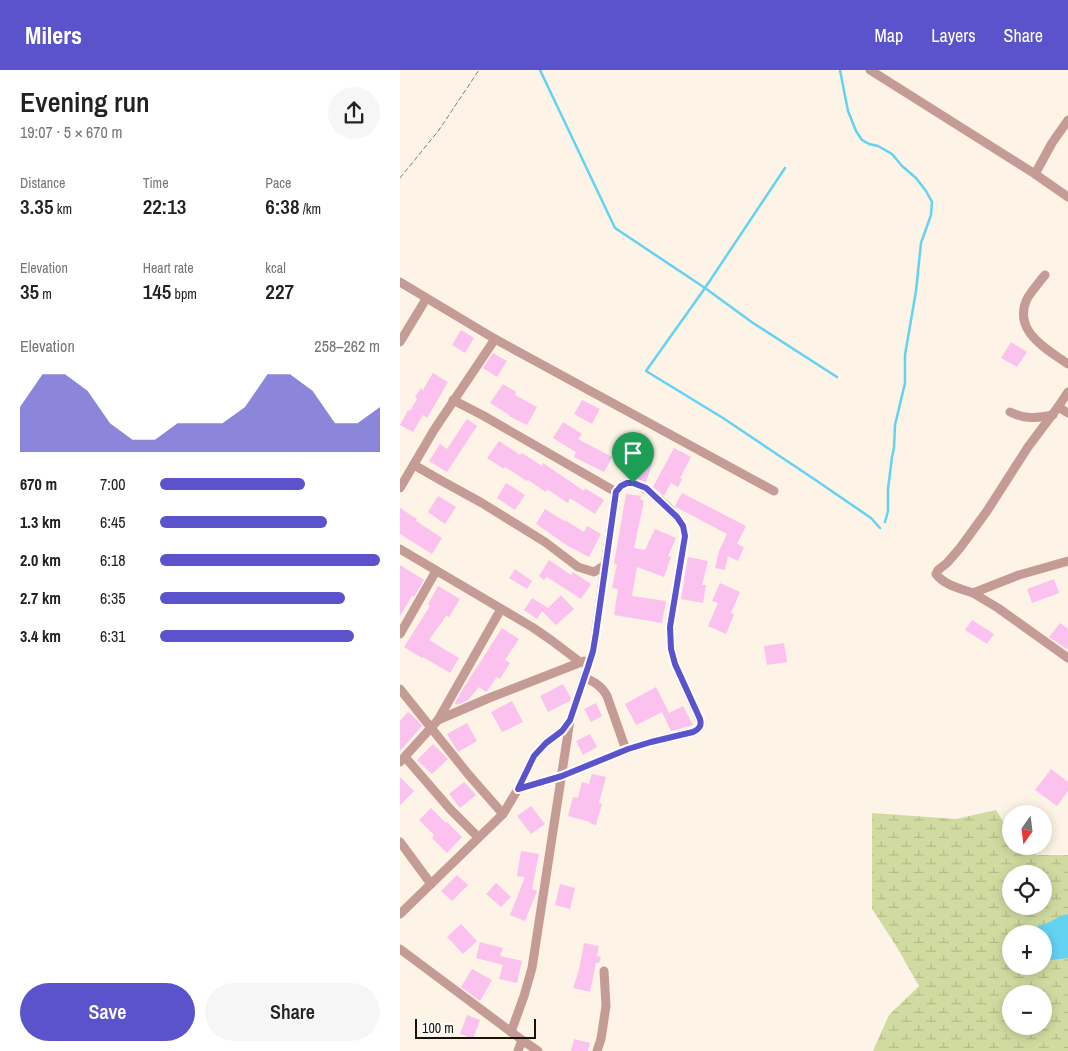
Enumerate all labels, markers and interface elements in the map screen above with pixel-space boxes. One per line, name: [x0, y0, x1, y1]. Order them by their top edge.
text: Milers: [25, 19, 82, 51]
text: Map: [875, 23, 903, 48]
text: Layers: [931, 23, 976, 48]
text: Share: [1004, 23, 1043, 48]
text: Evening run: [20, 83, 150, 121]
button: share: [328, 87, 380, 139]
text: 19:07 · 5 × 670 m: [20, 121, 123, 143]
text: Distance: [20, 174, 65, 192]
text: Time: [143, 174, 169, 192]
text: Pace: [265, 174, 292, 192]
text: 3.35: [20, 192, 54, 221]
text: 22:13: [143, 192, 186, 221]
text: 6:38: [265, 192, 299, 221]
text: km: [54, 200, 72, 218]
text: /km: [299, 200, 321, 218]
text: Elevation: [20, 259, 68, 277]
text: Heart rate: [143, 259, 194, 277]
text: kcal: [265, 259, 286, 277]
text: 35: [20, 277, 39, 306]
text: 145: [143, 277, 171, 306]
text: 227: [265, 277, 294, 306]
text: m: [39, 285, 52, 303]
text: bpm: [171, 285, 197, 303]
text: Elevation: [20, 335, 75, 357]
text: 258–262 m: [314, 335, 380, 357]
pin: [612, 432, 654, 483]
icon: arrive: [619, 439, 647, 467]
text: 670 m: [20, 473, 57, 495]
text: 7:00: [100, 473, 126, 495]
text: 1.3 km: [20, 511, 61, 533]
text: 6:45: [100, 511, 126, 533]
text: 2.0 km: [20, 549, 61, 571]
text: 6:18: [100, 549, 126, 571]
text: 2.7 km: [20, 587, 61, 609]
text: 6:35: [100, 587, 126, 609]
text: 3.4 km: [20, 625, 61, 647]
text: 6:31: [100, 625, 126, 647]
north arrow: [1002, 805, 1052, 855]
map controls: [1002, 805, 1052, 1035]
button: locate: [1002, 865, 1052, 915]
button: +: [1002, 925, 1052, 975]
button: Save: [20, 983, 195, 1041]
button: Share: [205, 983, 380, 1041]
button: −: [1002, 985, 1052, 1035]
scale bar: [415, 1016, 536, 1039]
text: 100 m: [422, 1019, 454, 1037]

